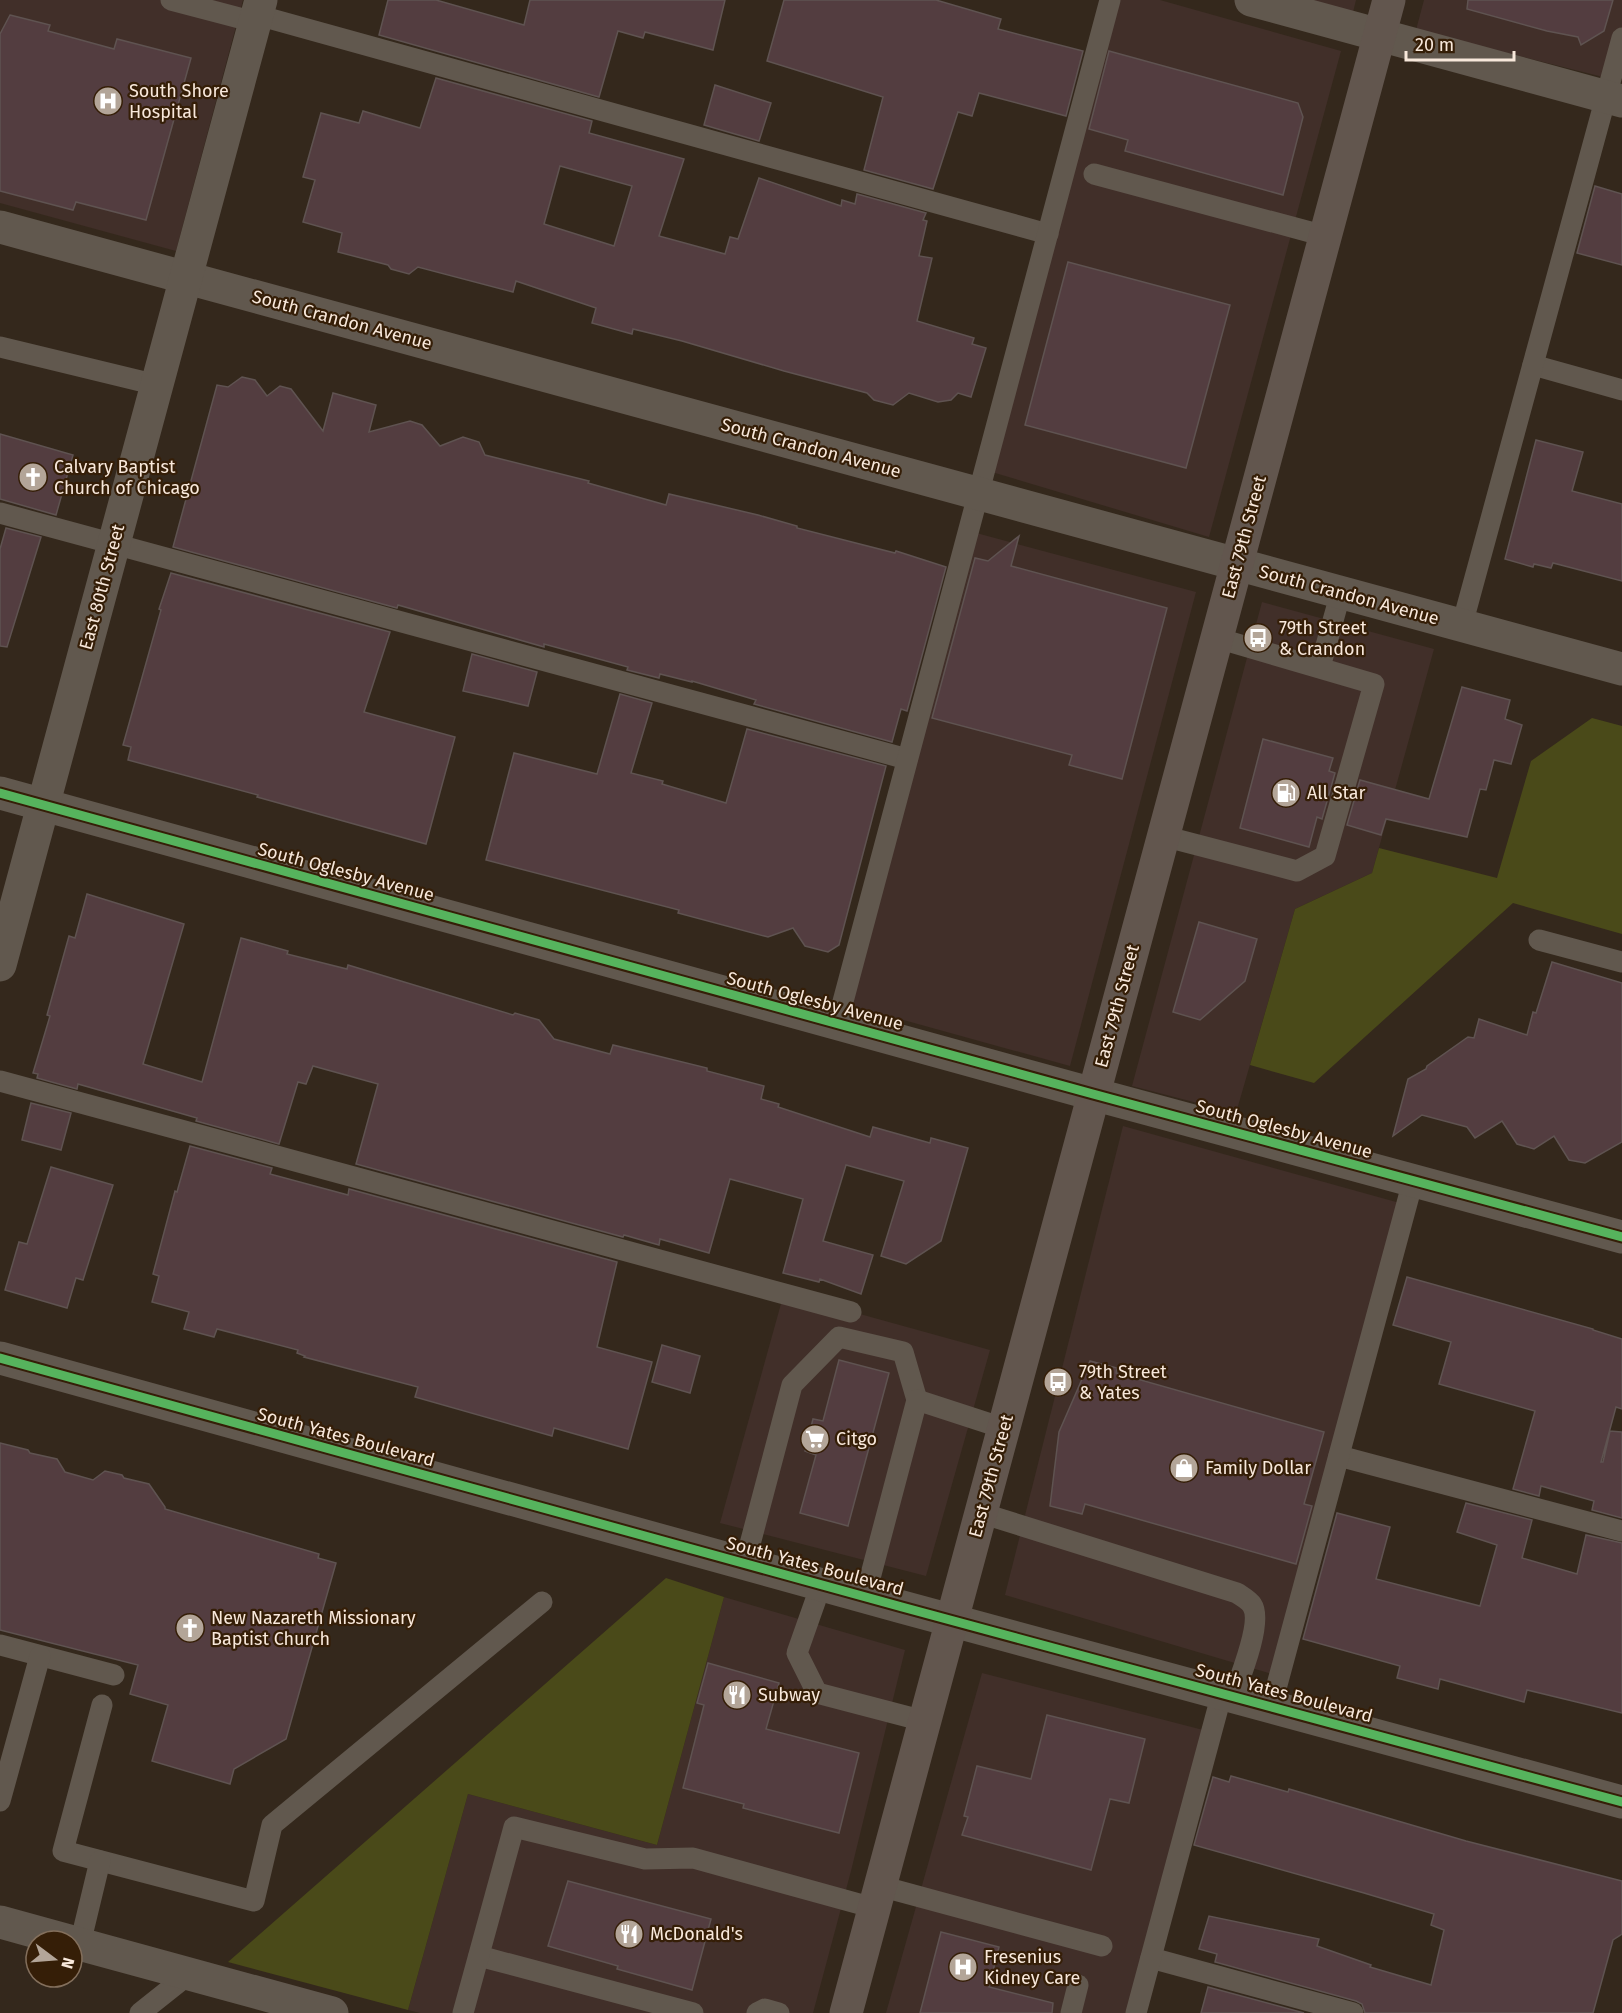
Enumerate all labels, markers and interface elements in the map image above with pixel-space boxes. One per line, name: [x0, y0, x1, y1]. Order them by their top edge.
scale bar: [1406, 24, 1514, 62]
text: 20 m: [1415, 34, 1454, 56]
place label: South Shore Hospital: [129, 80, 229, 123]
hospital icon: South Shore Hospital: [92, 85, 124, 117]
street label: South Crandon Avenue: [250, 285, 434, 355]
street label: South Crandon Avenue: [719, 413, 903, 483]
place label: Calvary Baptist Church of Chicago: [54, 456, 200, 499]
church icon: Calvary Baptist Church of Chicago: [17, 461, 49, 493]
street label: East 79th Street: [1217, 473, 1271, 601]
street label: East 80th Street: [75, 521, 129, 652]
street label: South Crandon Avenue: [1257, 560, 1441, 630]
place label: 79th Street & Crandon: [1279, 617, 1367, 660]
bus stop icon: 79th Street & Crandon: [1242, 622, 1274, 654]
fuel station icon: All Star: [1270, 777, 1302, 809]
place label: All Star: [1307, 782, 1366, 804]
street label: South Oglesby Avenue: [255, 838, 437, 906]
street label: East 79th Street: [1090, 942, 1144, 1070]
street label: South Oglesby Avenue: [724, 967, 906, 1035]
street label: South Oglesby Avenue: [1193, 1095, 1375, 1163]
place label: 79th Street & Yates: [1079, 1361, 1167, 1404]
bus stop icon: 79th Street & Yates: [1042, 1366, 1074, 1398]
street label: South Yates Boulevard: [255, 1403, 437, 1471]
street label: East 79th Street: [964, 1412, 1018, 1540]
supermarket icon: Citgo: [799, 1423, 831, 1455]
place label: Citgo: [836, 1428, 877, 1450]
shop icon: Family Dollar: [1168, 1452, 1200, 1484]
place label: Family Dollar: [1205, 1457, 1311, 1479]
street label: South Yates Boulevard: [724, 1532, 906, 1600]
place label: New Nazareth Missionary Baptist Church: [211, 1607, 416, 1650]
church icon: New Nazareth Missionary Baptist Church: [174, 1612, 206, 1644]
street label: South Yates Boulevard: [1193, 1659, 1375, 1727]
restaurant icon: Subway: [721, 1679, 753, 1711]
place label: Subway: [758, 1684, 820, 1706]
restaurant icon: McDonald's: [613, 1918, 645, 1950]
place label: McDonald's: [650, 1923, 743, 1945]
north arrow: [24, 1929, 84, 1989]
place label: Fresenius Kidney Care: [984, 1946, 1080, 1989]
hospital icon: Fresenius Kidney Care: [947, 1951, 979, 1983]
text: N: [57, 1955, 79, 1971]

